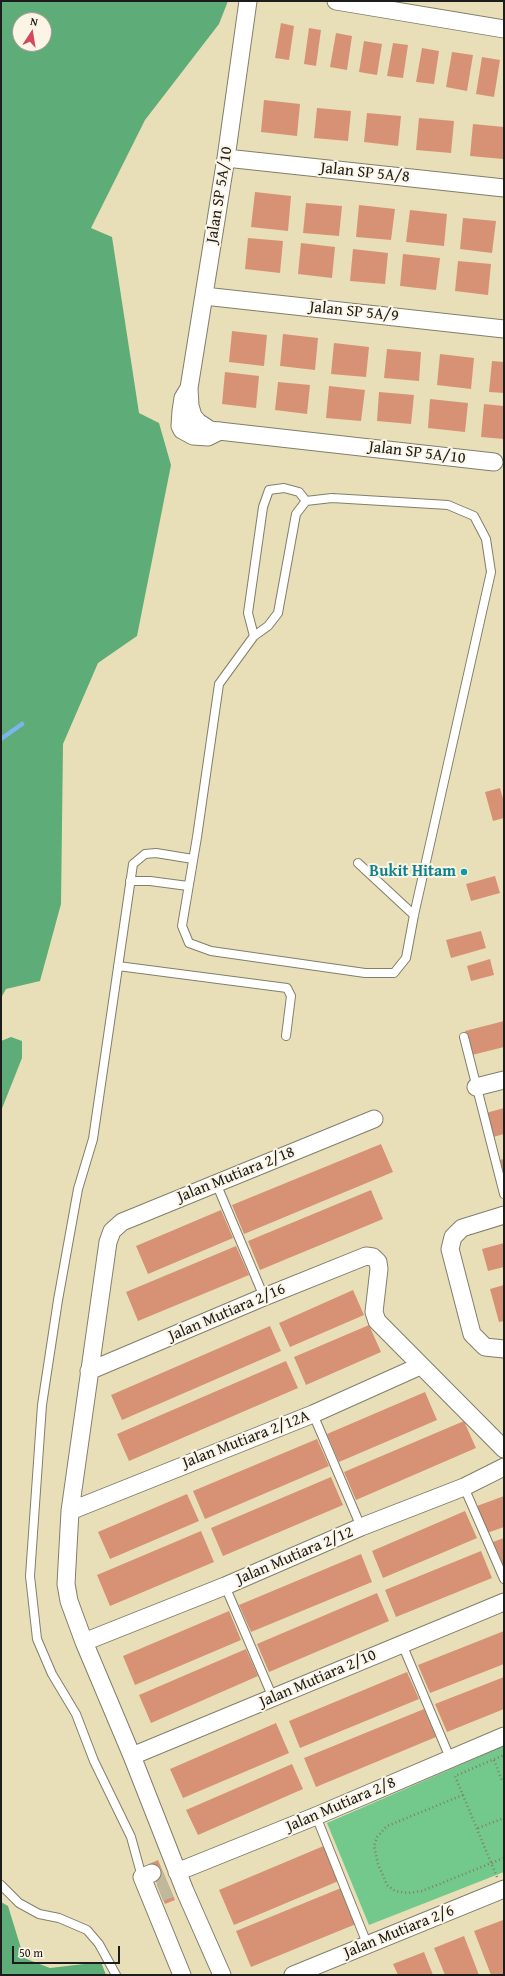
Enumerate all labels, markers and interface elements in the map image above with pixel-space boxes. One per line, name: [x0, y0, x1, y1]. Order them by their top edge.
north arrow: [12, 12, 52, 52]
text: N: [29, 13, 40, 30]
street label: Jalan SP 5A/10: [203, 145, 237, 245]
street label: Jalan SP 5A/8: [319, 159, 411, 187]
street label: Jalan SP 5A/9: [308, 298, 400, 326]
street label: Jalan SP 5A/10: [367, 438, 467, 468]
place label: Bukit Hitam: [369, 862, 456, 882]
marker: Bukit Hitam: [459, 867, 469, 877]
street label: Jalan Mutiara 2/18: [175, 1143, 297, 1207]
street label: Jalan Mutiara 2/16: [166, 1280, 288, 1346]
street label: Jalan Mutiara 2/12A: [180, 1407, 312, 1473]
street label: Jalan Mutiara 2/12: [234, 1523, 356, 1589]
street label: Jalan Mutiara 2/10: [257, 1646, 379, 1712]
street label: Jalan Mutiara 2/8: [283, 1773, 399, 1837]
street label: Jalan Mutiara 2/6: [341, 1901, 457, 1963]
scale bar: [14, 1938, 122, 1964]
text: 50 m: [19, 1944, 43, 1961]

